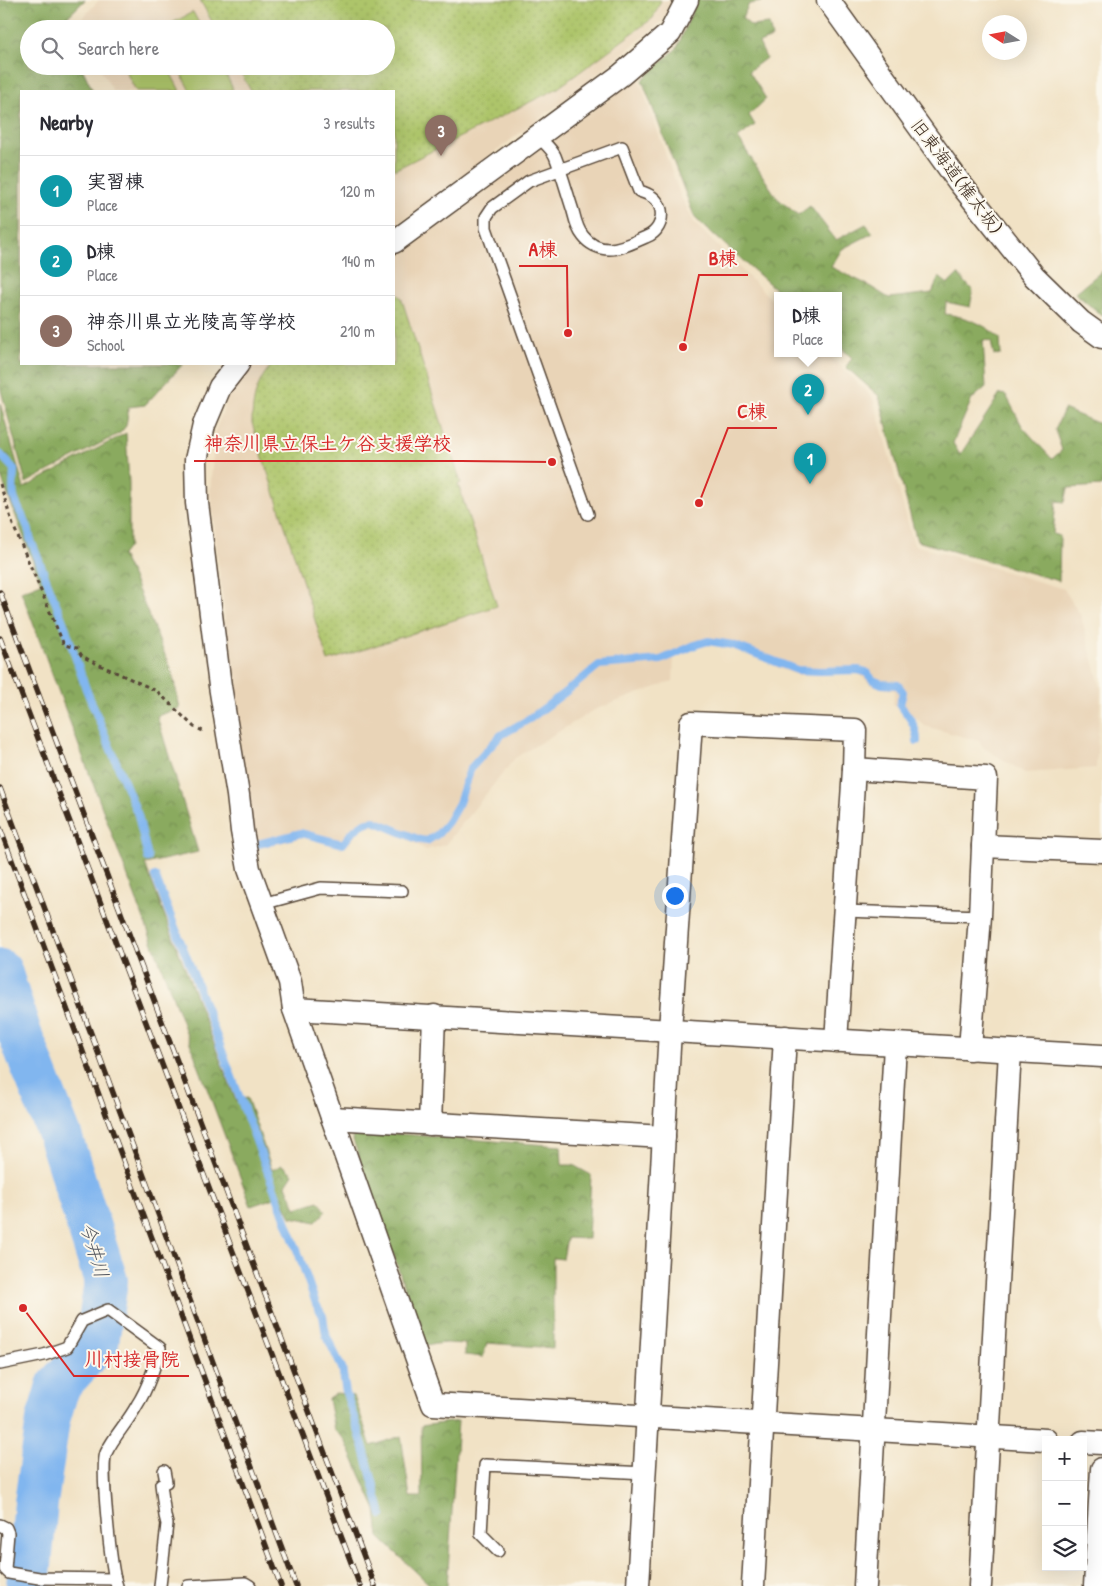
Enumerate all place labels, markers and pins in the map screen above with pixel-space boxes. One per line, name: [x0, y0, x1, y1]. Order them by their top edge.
pin: 3: [425, 115, 457, 156]
callout: A棟: [519, 232, 567, 266]
callout: B棟: [699, 241, 748, 275]
pin: 2: [792, 374, 824, 415]
callout: C棟: [728, 394, 777, 428]
callout: 神奈川県立保土ケ谷支援学校: [194, 427, 461, 461]
pin: 1: [794, 443, 826, 484]
callout: 川村接骨院: [74, 1342, 189, 1376]

